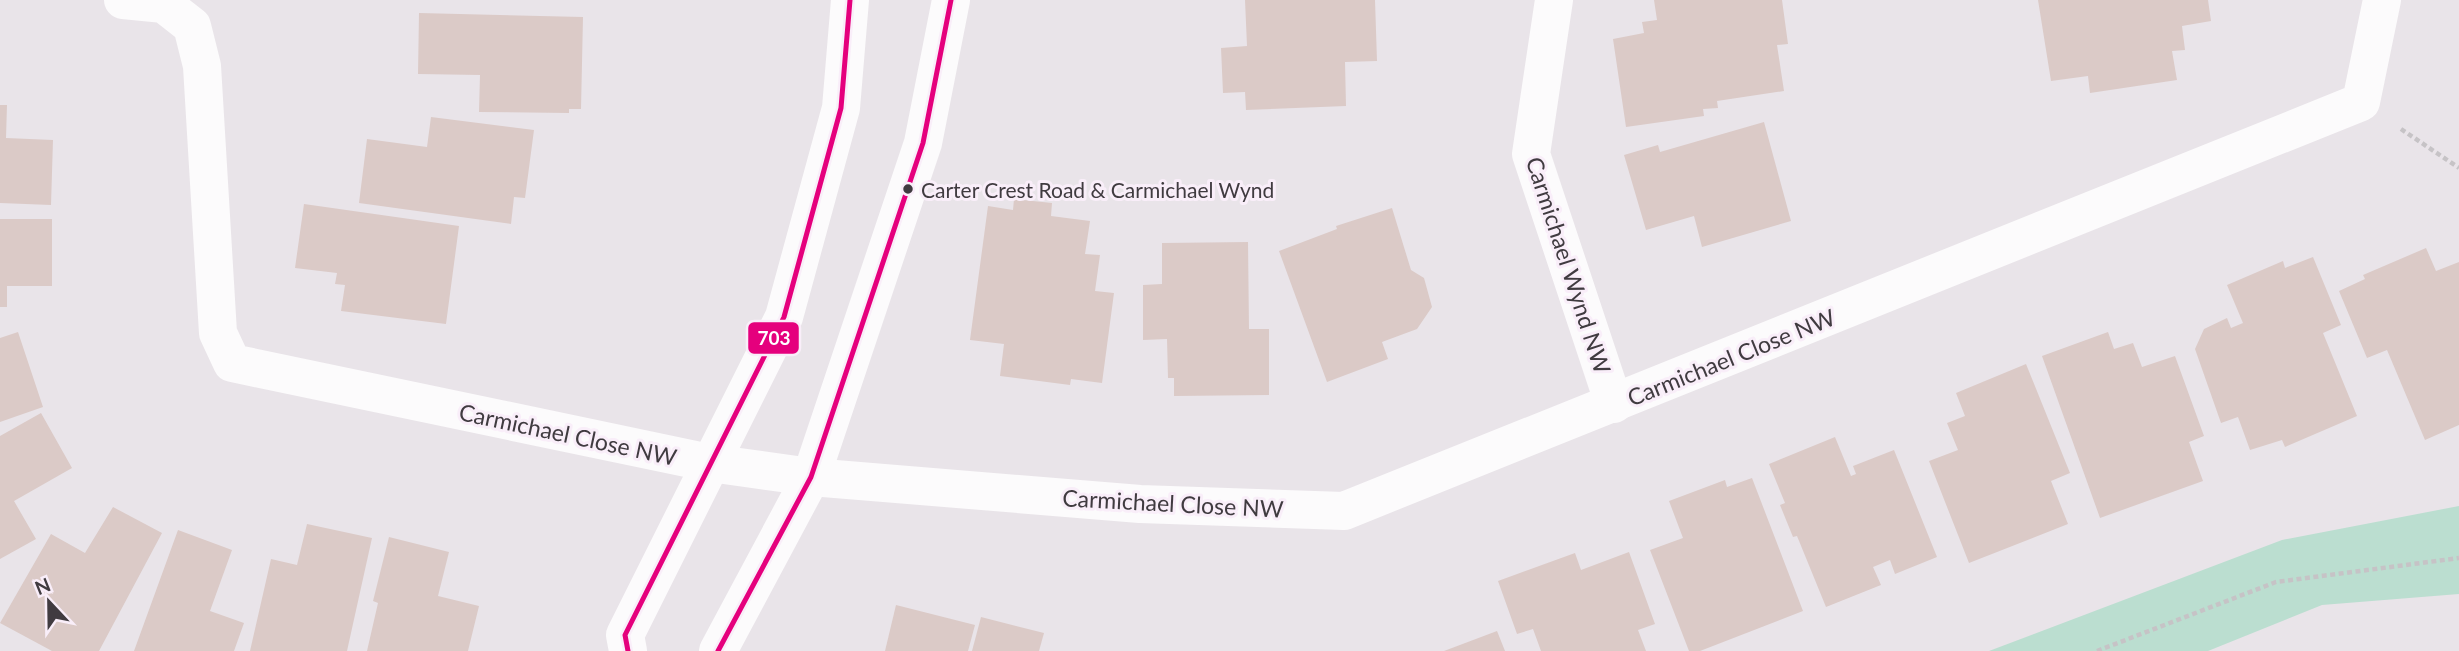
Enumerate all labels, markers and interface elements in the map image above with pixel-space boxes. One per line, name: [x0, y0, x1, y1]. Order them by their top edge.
street label: Carmichael Wynd NW: [1521, 153, 1617, 377]
place label: Carter Crest Road & Carmichael Wynd: [921, 177, 1274, 202]
marker: Carter Crest Road & Carmichael Wynd: [901, 182, 915, 196]
street label: Carmichael Close NW: [1623, 302, 1839, 411]
line badge: 703: [747, 321, 800, 355]
text: 703: [757, 326, 791, 349]
street label: Carmichael Close NW: [457, 397, 679, 471]
street label: Carmichael Close NW: [1062, 483, 1285, 523]
north arrow: [14, 567, 84, 637]
text: N: [31, 572, 54, 599]

